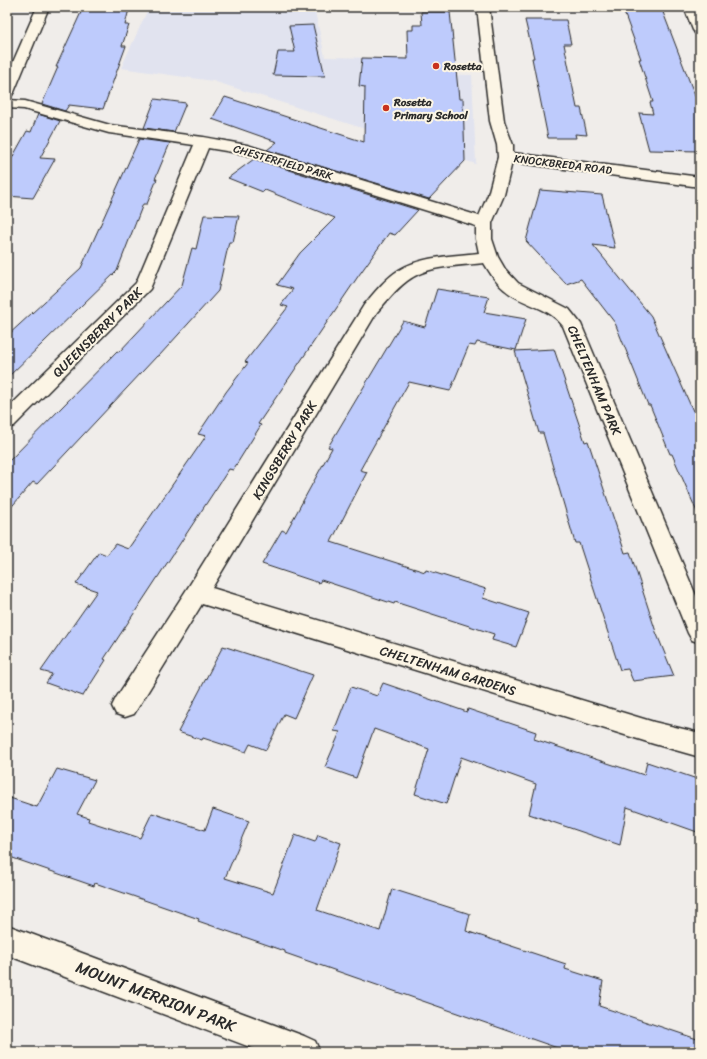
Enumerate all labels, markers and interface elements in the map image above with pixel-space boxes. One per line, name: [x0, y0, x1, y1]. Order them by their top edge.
place label: Rosetta: [443, 57, 482, 76]
marker: Rosetta: [431, 61, 441, 71]
place label: Rosetta Primary School: [393, 93, 469, 125]
marker: Rosetta Primary School: [381, 103, 391, 113]
street label: CHESTERFIELD PARK: [231, 139, 335, 186]
street label: KNOCKBREDA ROAD: [513, 149, 613, 180]
street label: QUEENSBERRY PARK: [47, 281, 149, 383]
street label: CHELTENHAM PARK: [561, 322, 629, 440]
street label: KINGSBERRY PARK: [246, 395, 324, 504]
street label: CHELTENHAM GARDENS: [377, 639, 519, 702]
street label: MOUNT MERRION PARK: [72, 953, 241, 1041]

